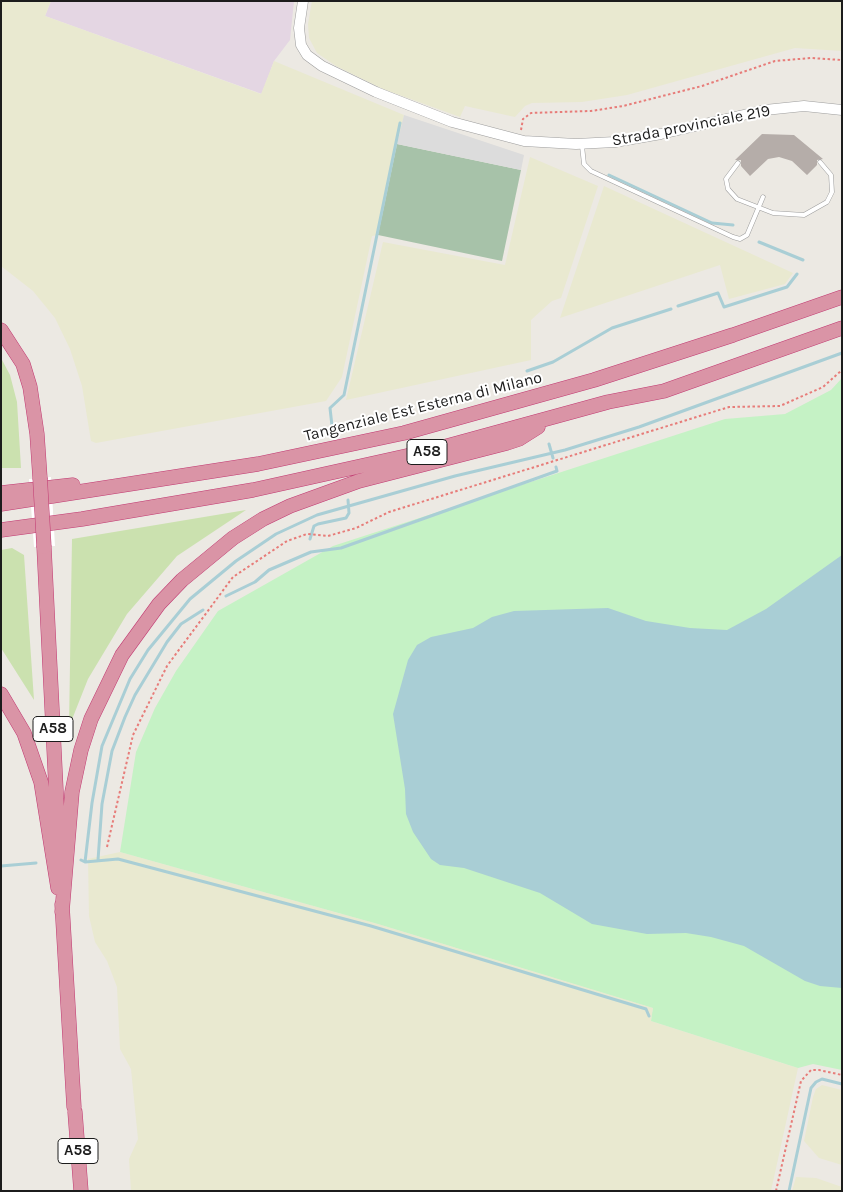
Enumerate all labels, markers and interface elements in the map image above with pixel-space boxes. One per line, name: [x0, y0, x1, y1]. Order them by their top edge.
street label: Strada provinciale 219: [610, 101, 772, 151]
street label: Tangenziale Est Esterna di Milano: [302, 368, 544, 446]
road number: A58: [407, 440, 447, 464]
road number: A58: [33, 716, 73, 742]
road number: A58: [58, 1138, 98, 1164]

